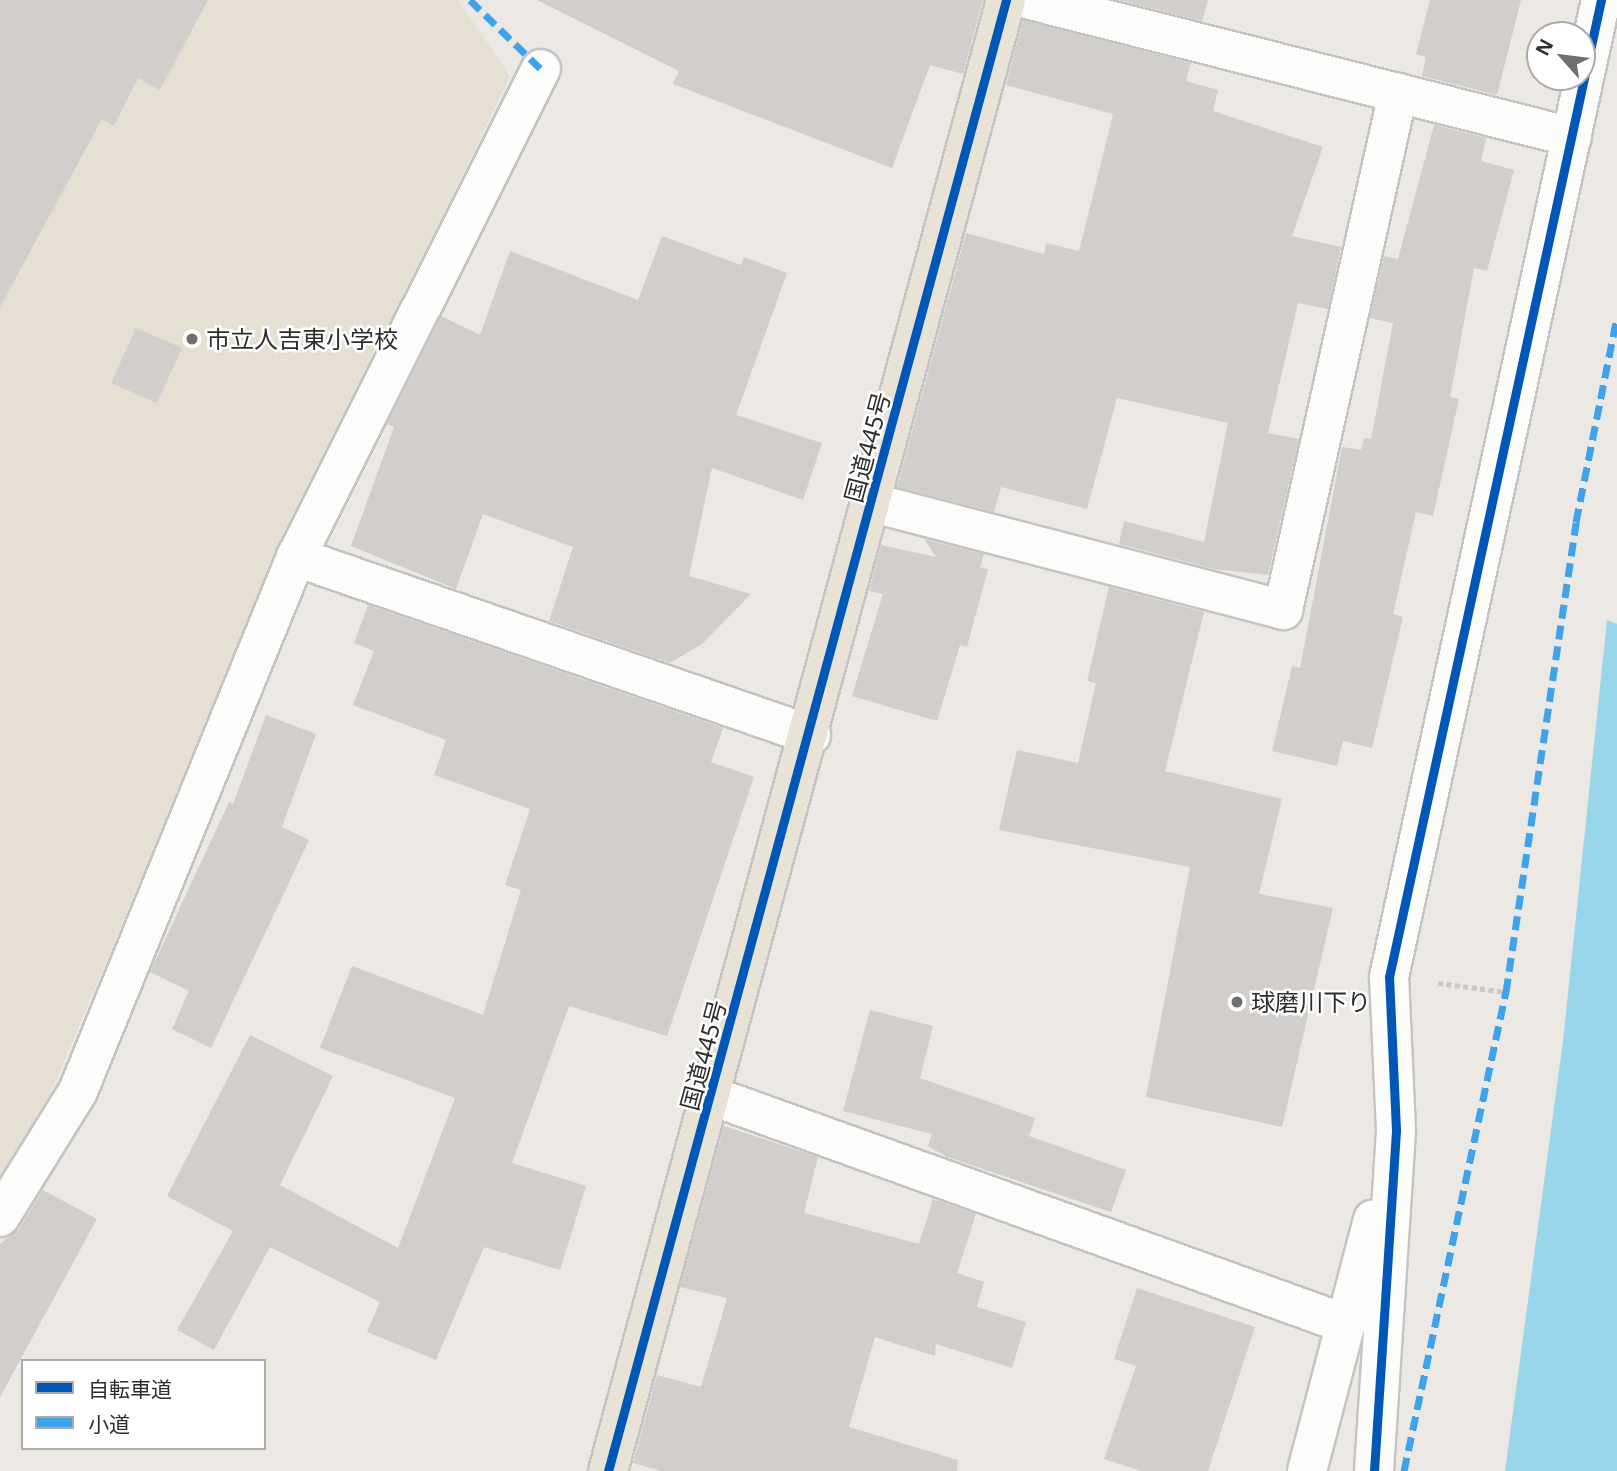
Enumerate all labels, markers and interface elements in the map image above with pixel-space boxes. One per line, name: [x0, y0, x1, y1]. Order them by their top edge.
north arrow: [1526, 21, 1596, 91]
text: N: [1529, 34, 1559, 60]
place label: 市立人吉東小学校: [206, 325, 398, 353]
marker: 市立人吉東小学校: [184, 331, 200, 347]
street label: 国道445号: [838, 389, 896, 505]
place label: 球磨川下り: [1251, 988, 1371, 1016]
marker: 球磨川下り: [1229, 994, 1245, 1010]
street label: 国道445号: [674, 997, 732, 1113]
legend: [21, 1359, 266, 1450]
text: 自転車道: [88, 1375, 172, 1403]
text: 小道: [88, 1410, 130, 1438]

